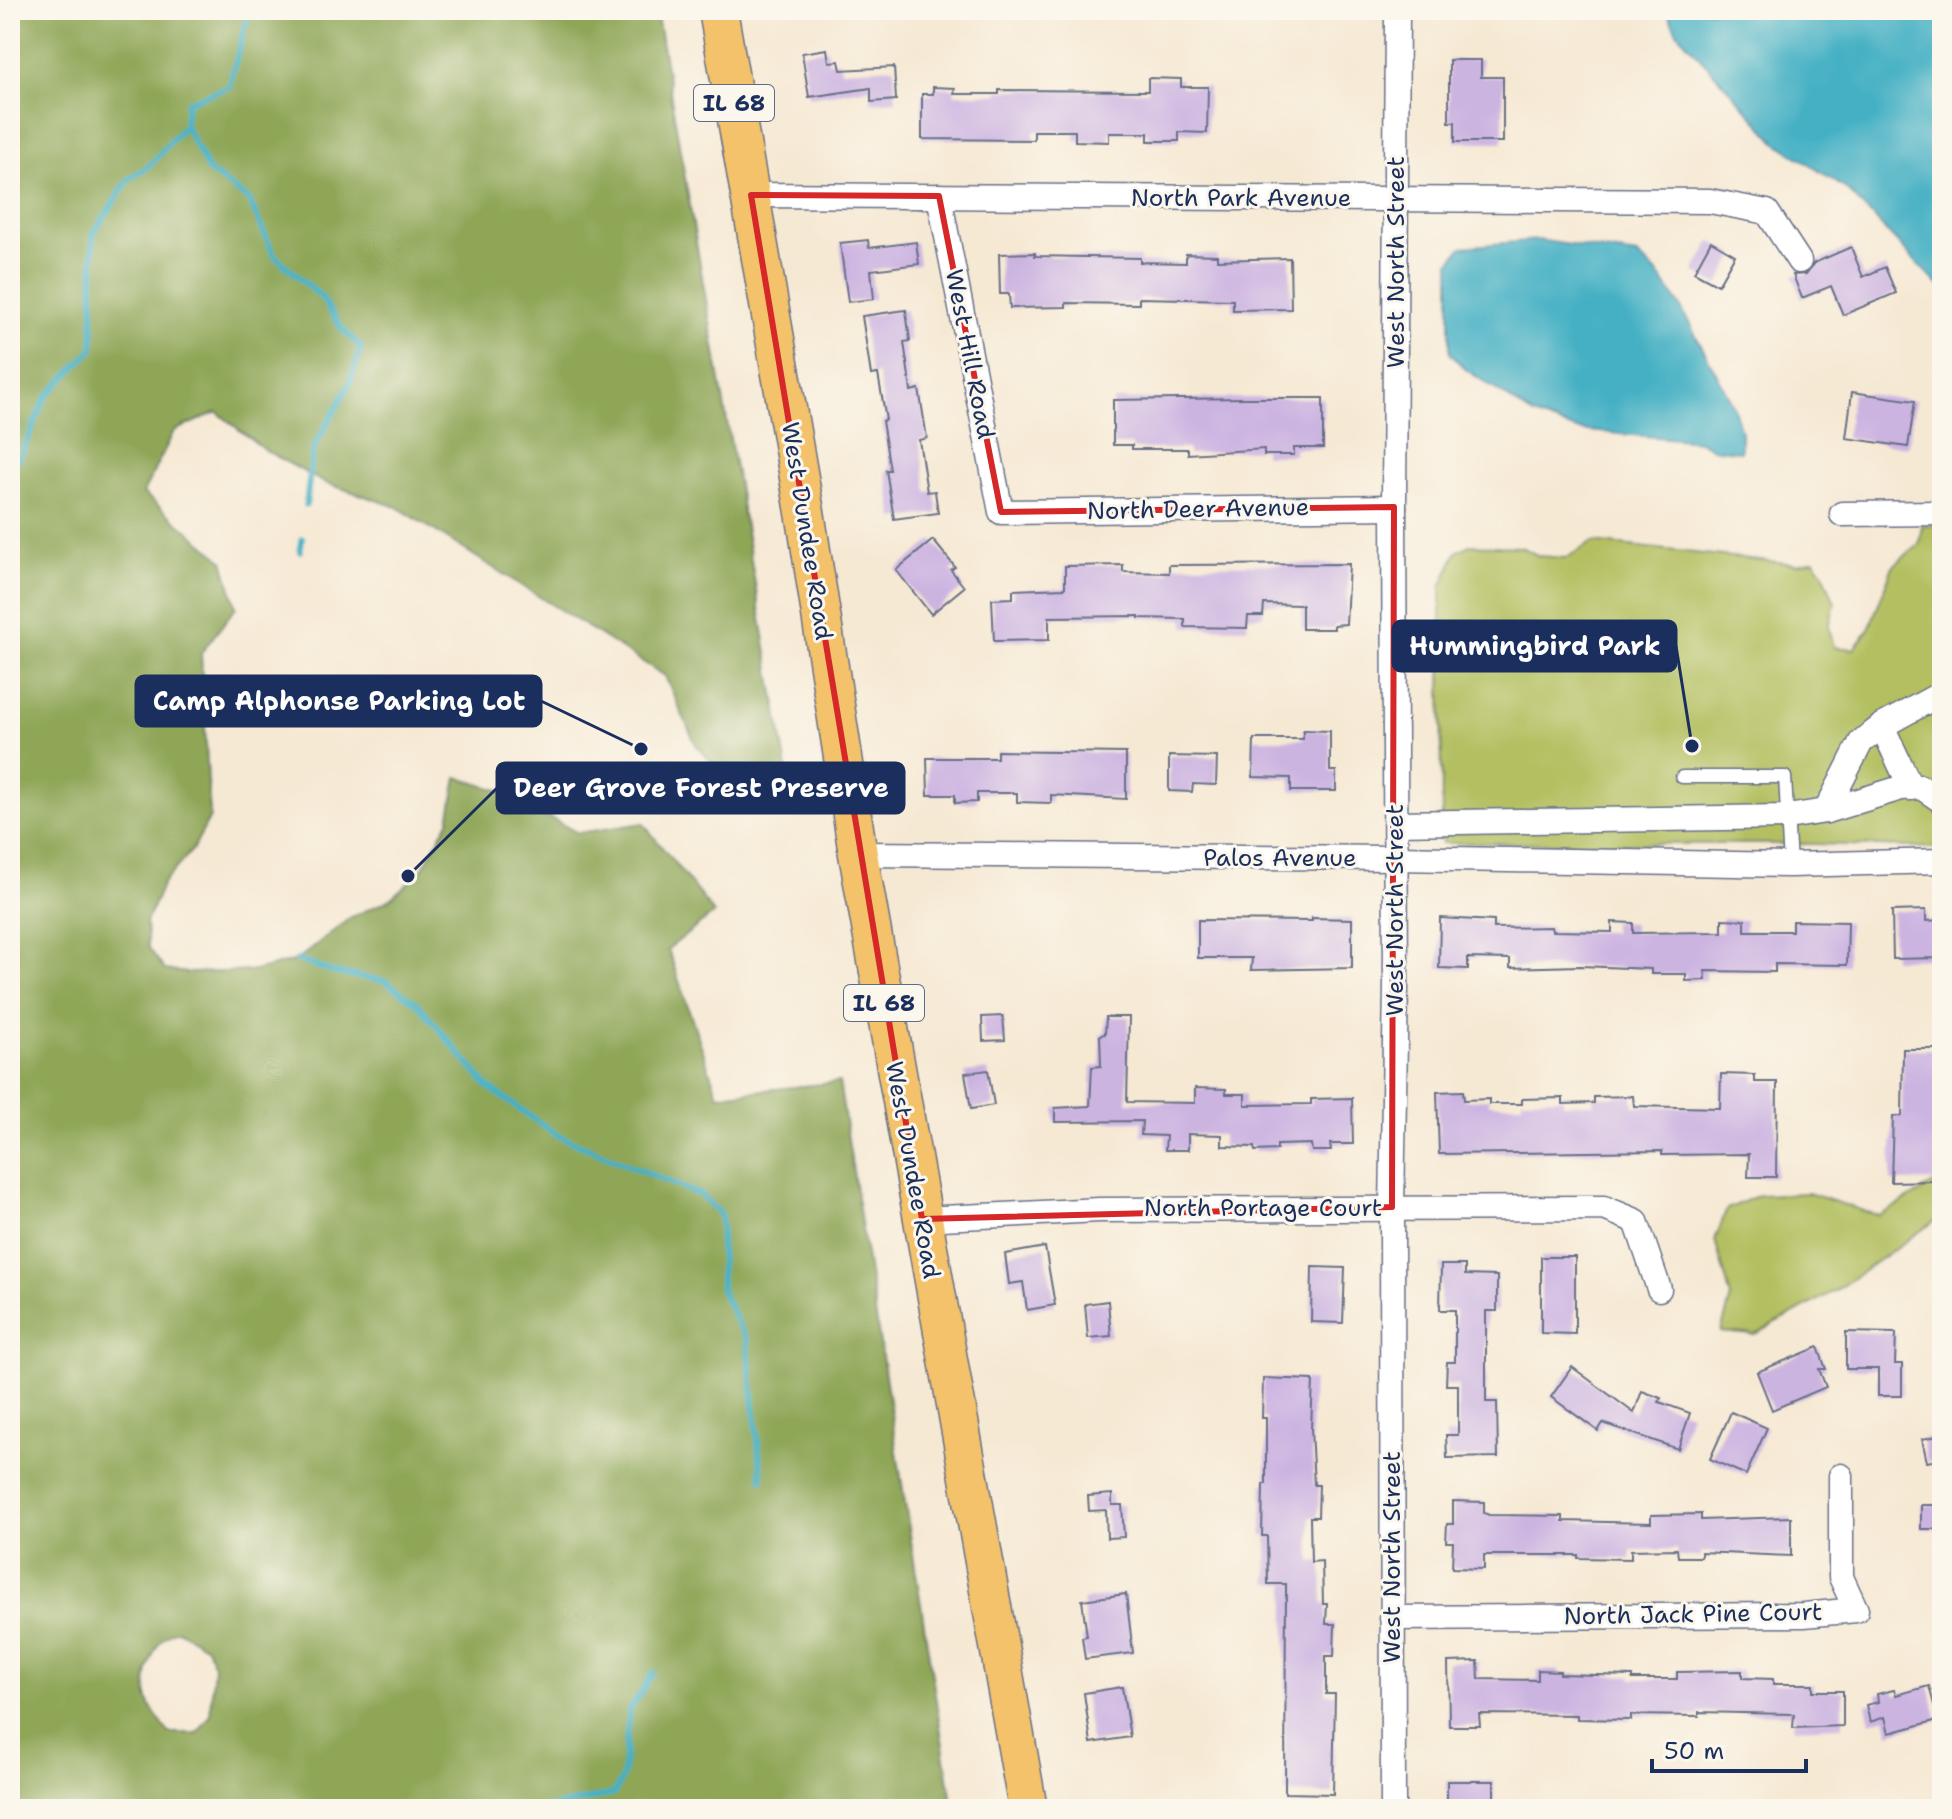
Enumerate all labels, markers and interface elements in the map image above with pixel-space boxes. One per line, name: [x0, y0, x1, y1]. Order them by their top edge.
road number: IL 68: [694, 85, 774, 121]
street label: West North Street: [1380, 156, 1412, 368]
street label: North Park Avenue: [1131, 182, 1351, 214]
street label: West Hill Road: [938, 266, 1002, 442]
street label: West Dundee Road: [774, 420, 840, 642]
street label: North Deer Avenue: [1087, 491, 1309, 527]
callout: Hummingbird Park: [1393, 621, 1676, 671]
text: Hummingbird Park: [1409, 628, 1661, 663]
callout: Camp Alphonse Parking Lot: [136, 676, 541, 726]
text: Camp Alphonse Parking Lot: [153, 683, 525, 718]
callout: Deer Grove Forest Preserve: [497, 763, 904, 813]
text: Deer Grove Forest Preserve: [513, 770, 889, 805]
street label: West North Street: [1379, 804, 1411, 1016]
street label: Palos Avenue: [1203, 842, 1357, 874]
road number: IL 68: [844, 985, 924, 1021]
street label: West Dundee Road: [878, 1059, 948, 1281]
street label: North Portage Court: [1144, 1192, 1382, 1224]
street label: West North Street: [1376, 1451, 1408, 1663]
street label: North Jack Pine Court: [1563, 1596, 1823, 1632]
scale bar: [1652, 1723, 1806, 1773]
text: 50 m: [1664, 1735, 1724, 1767]

